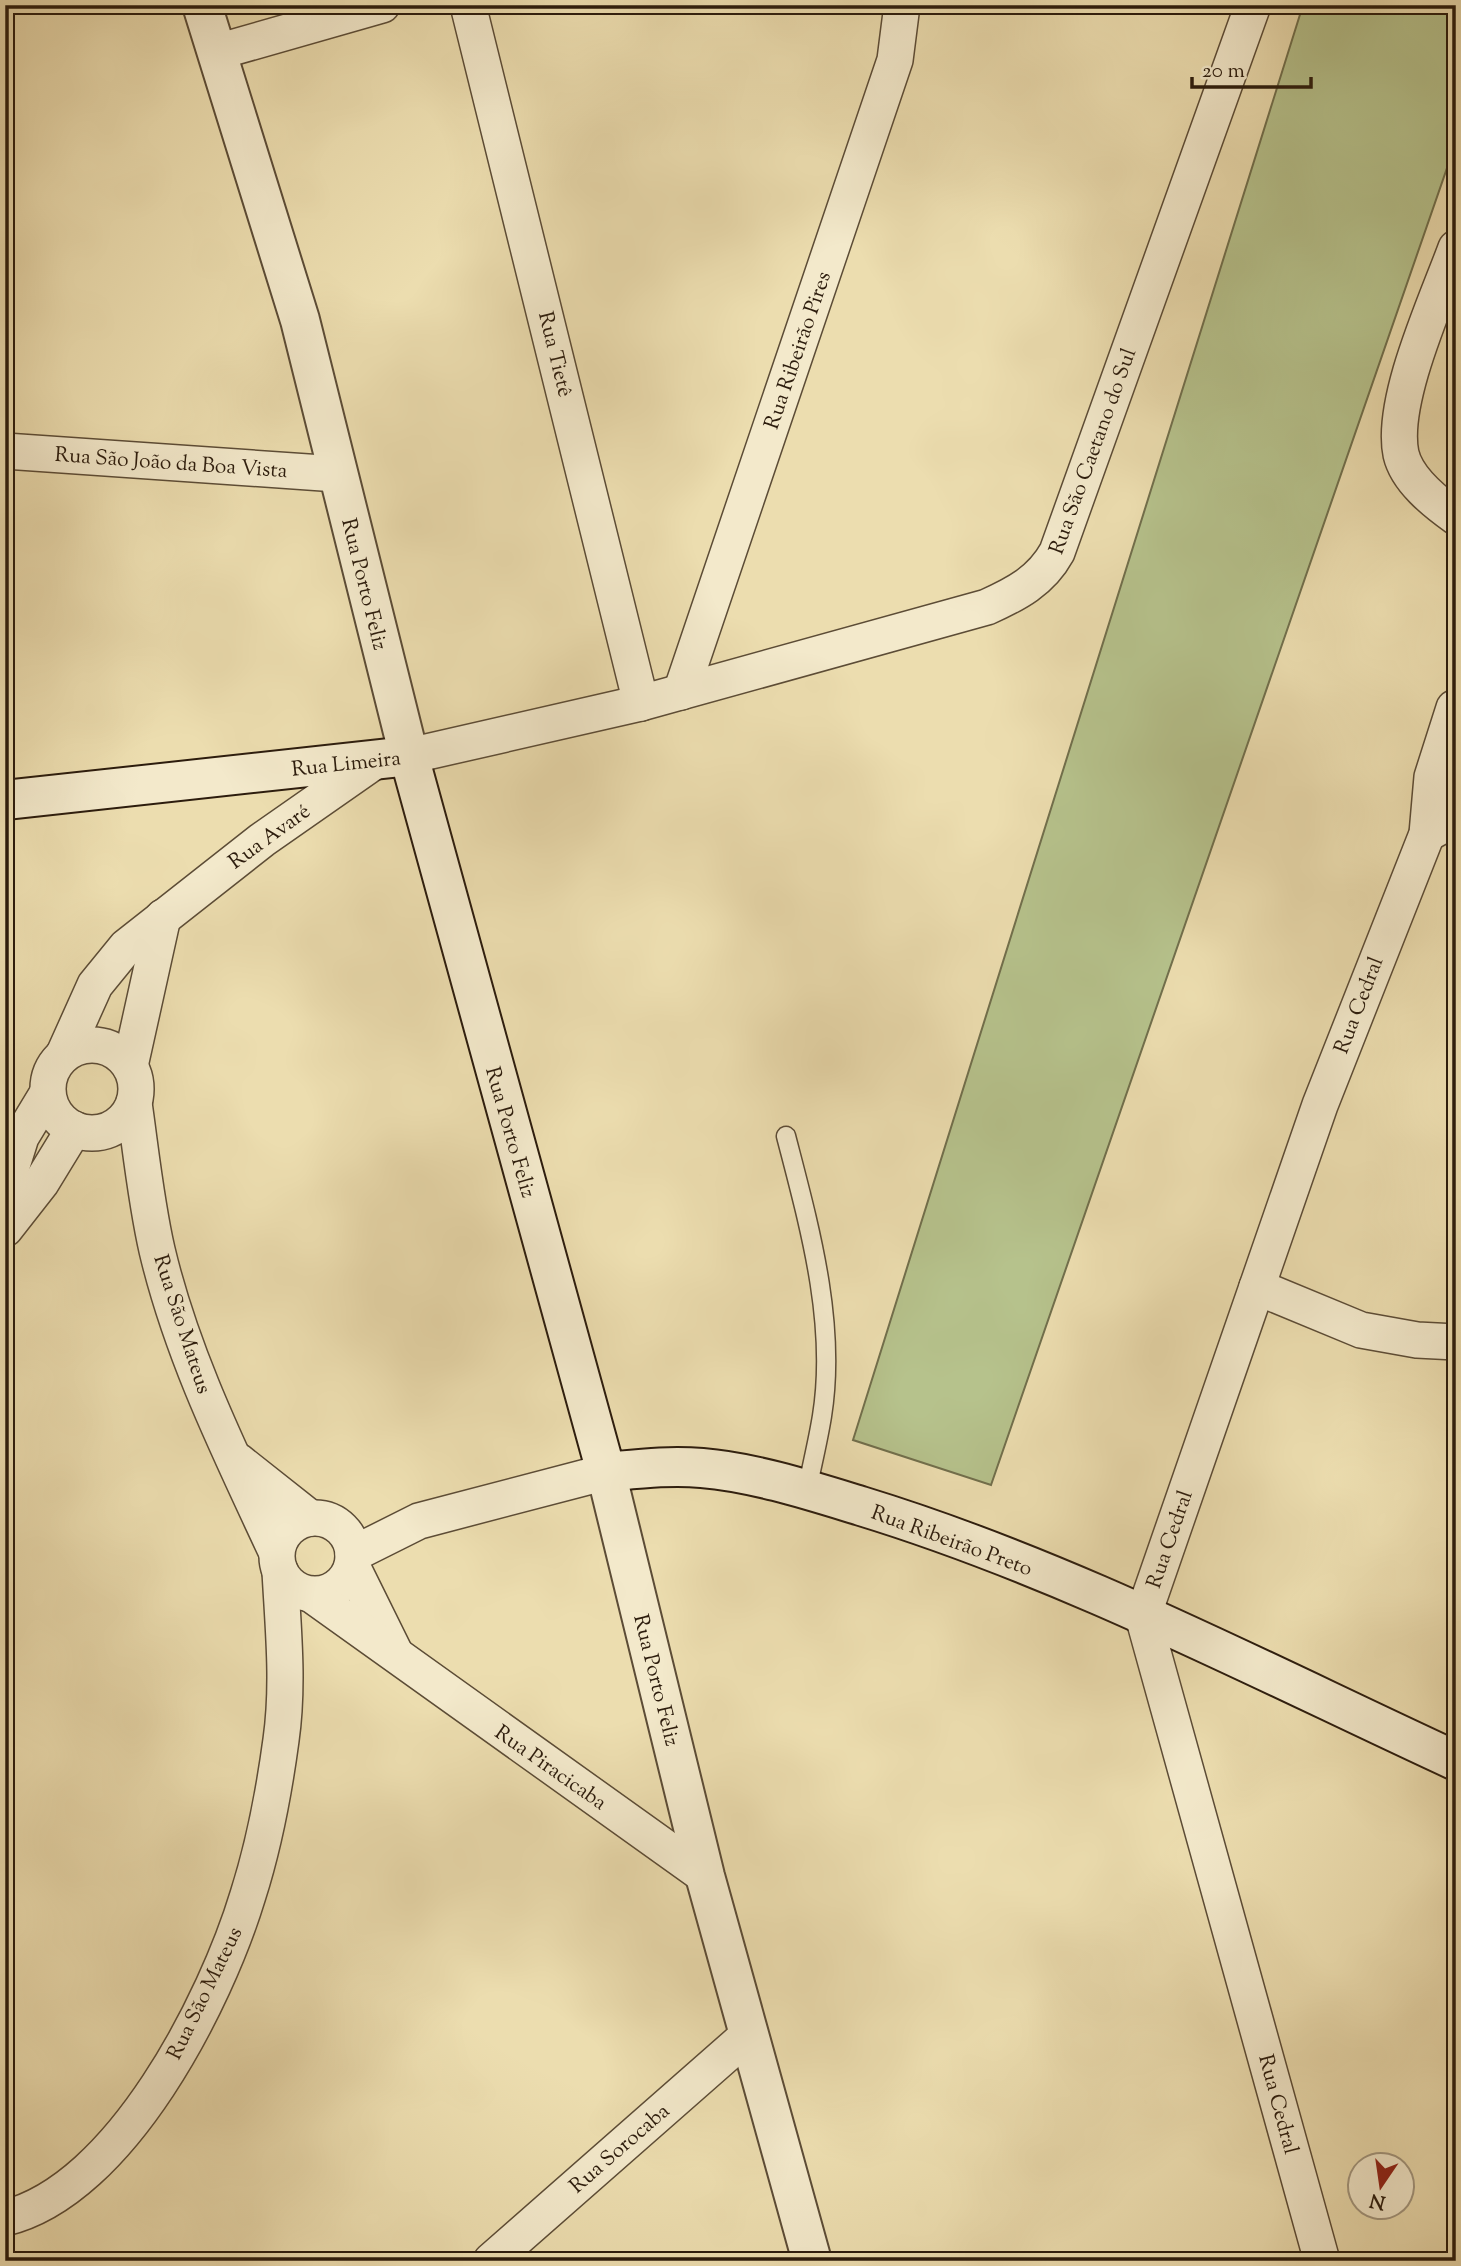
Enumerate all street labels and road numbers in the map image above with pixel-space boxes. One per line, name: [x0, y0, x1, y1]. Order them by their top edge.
street label: Rua Ribeirão Pires: [758, 268, 840, 434]
street label: Rua Tietê: [529, 309, 579, 400]
street label: Rua São Caetano do Sul: [1043, 344, 1145, 559]
street label: Rua São João da Boa Vista: [54, 441, 289, 487]
street label: Rua Porto Feliz: [332, 515, 394, 654]
street label: Rua Limeira: [290, 744, 403, 786]
street label: Rua Avaré: [223, 798, 317, 878]
street label: Rua Cedral: [1328, 953, 1392, 1059]
street label: Rua Porto Feliz: [476, 1064, 542, 1202]
street label: Rua São Mateus: [144, 1251, 218, 1398]
street label: Rua Cedral: [1140, 1486, 1202, 1593]
street label: Rua Ribeirão Preto: [866, 1499, 1036, 1585]
street label: Rua Porto Feliz: [624, 1611, 686, 1750]
street label: Rua Piracicaba: [488, 1719, 612, 1819]
street label: Rua São Mateus: [161, 1922, 251, 2065]
street label: Rua Cedral: [1249, 2051, 1305, 2158]
street label: Rua Sorocaba: [564, 2097, 677, 2202]

